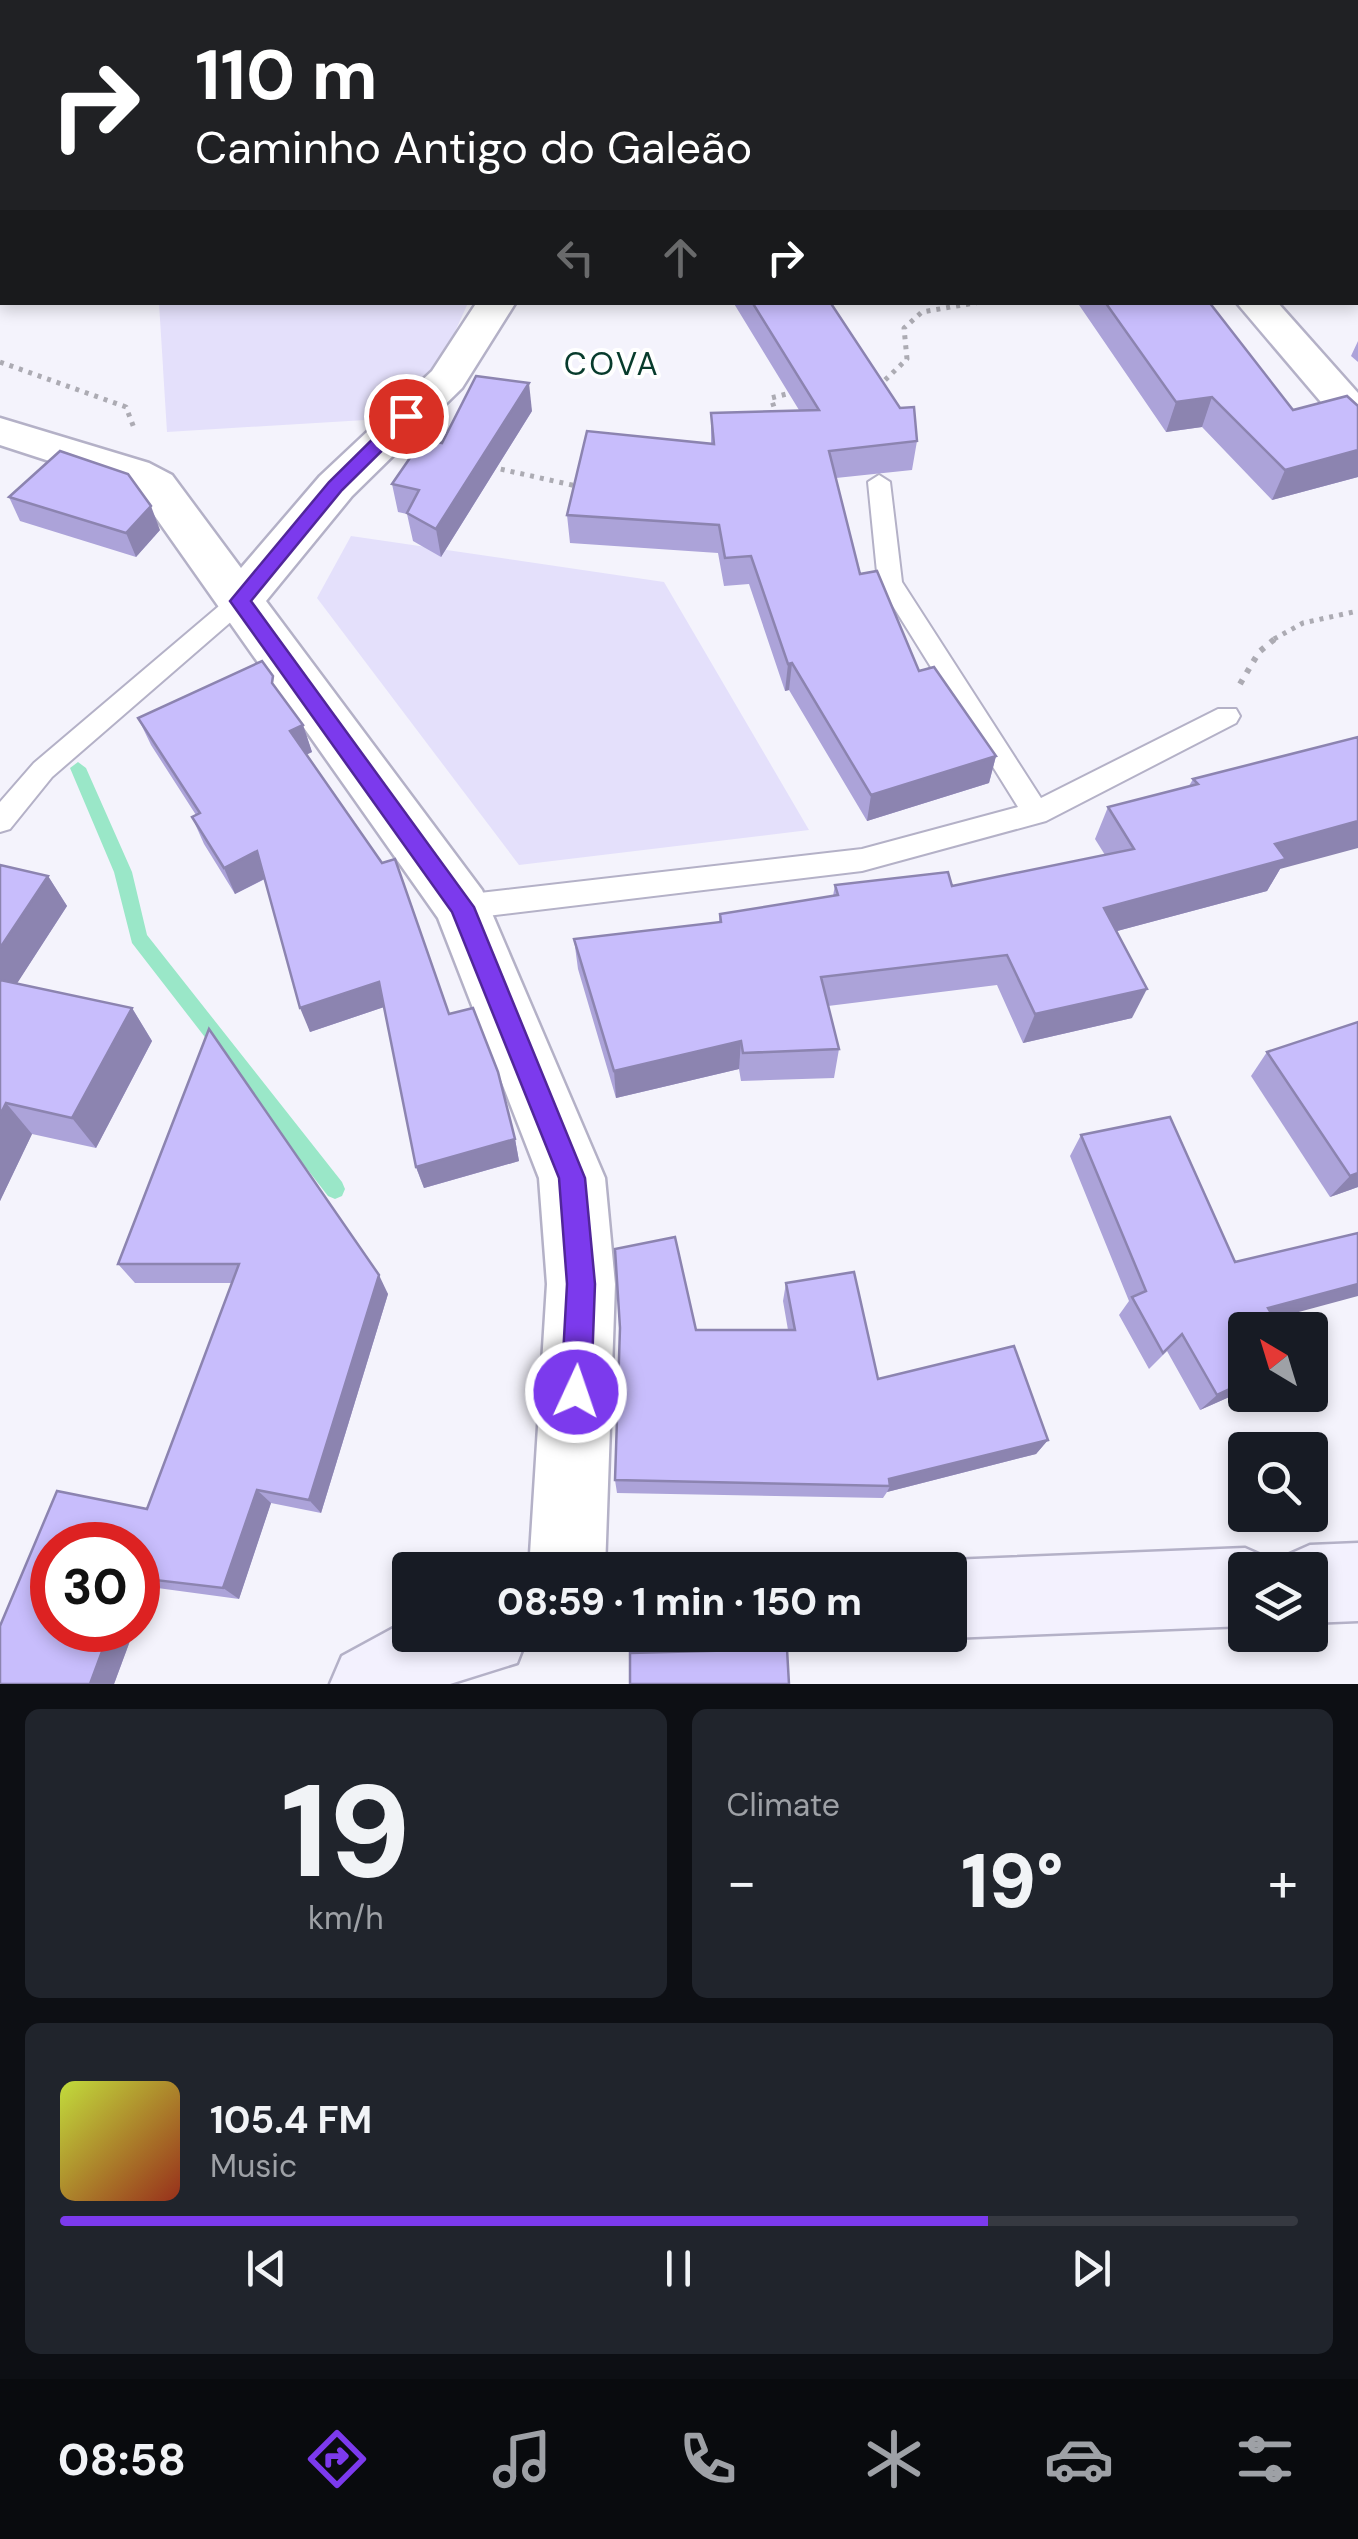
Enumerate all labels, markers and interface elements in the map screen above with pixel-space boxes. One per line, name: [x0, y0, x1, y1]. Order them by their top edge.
text: 110 m: [195, 30, 378, 121]
icon: right: [30, 40, 160, 170]
text: Caminho Antigo do Galeão: [195, 118, 752, 177]
icon: left: [548, 230, 603, 285]
icon: ahead: [653, 230, 708, 285]
icon: right: [758, 230, 813, 285]
district label: COVA: [564, 343, 660, 385]
pin: [364, 374, 449, 459]
icon: arrive: [379, 389, 434, 444]
north arrow: [1228, 1312, 1328, 1412]
map controls: [1228, 1312, 1328, 1652]
position arrow: [524, 1340, 628, 1444]
button: search: [1228, 1432, 1328, 1532]
speed limit sign: 30: [30, 1522, 160, 1652]
button: layers: [1228, 1552, 1328, 1652]
text: 08:59 · 1 min · 150 m: [497, 1577, 862, 1627]
text: 19: [281, 1747, 411, 1916]
text: Climate: [727, 1784, 840, 1826]
text: 19°: [961, 1833, 1064, 1930]
text: −: [727, 1846, 757, 1918]
text: +: [1268, 1846, 1298, 1918]
text: km/h: [308, 1897, 384, 1939]
text: 105.4 FM: [210, 2095, 372, 2145]
text: Music: [210, 2145, 297, 2187]
icon: previous: [239, 2241, 294, 2296]
icon: pause: [651, 2241, 706, 2296]
icon: next: [1064, 2241, 1119, 2296]
icon: directions: [302, 2424, 372, 2494]
icon: music: [487, 2424, 557, 2494]
icon: phone: [673, 2424, 743, 2494]
icon: climate: [859, 2424, 929, 2494]
icon: car: [1044, 2424, 1114, 2494]
icon: filters: [1230, 2424, 1300, 2494]
text: 08:58: [58, 2430, 186, 2489]

